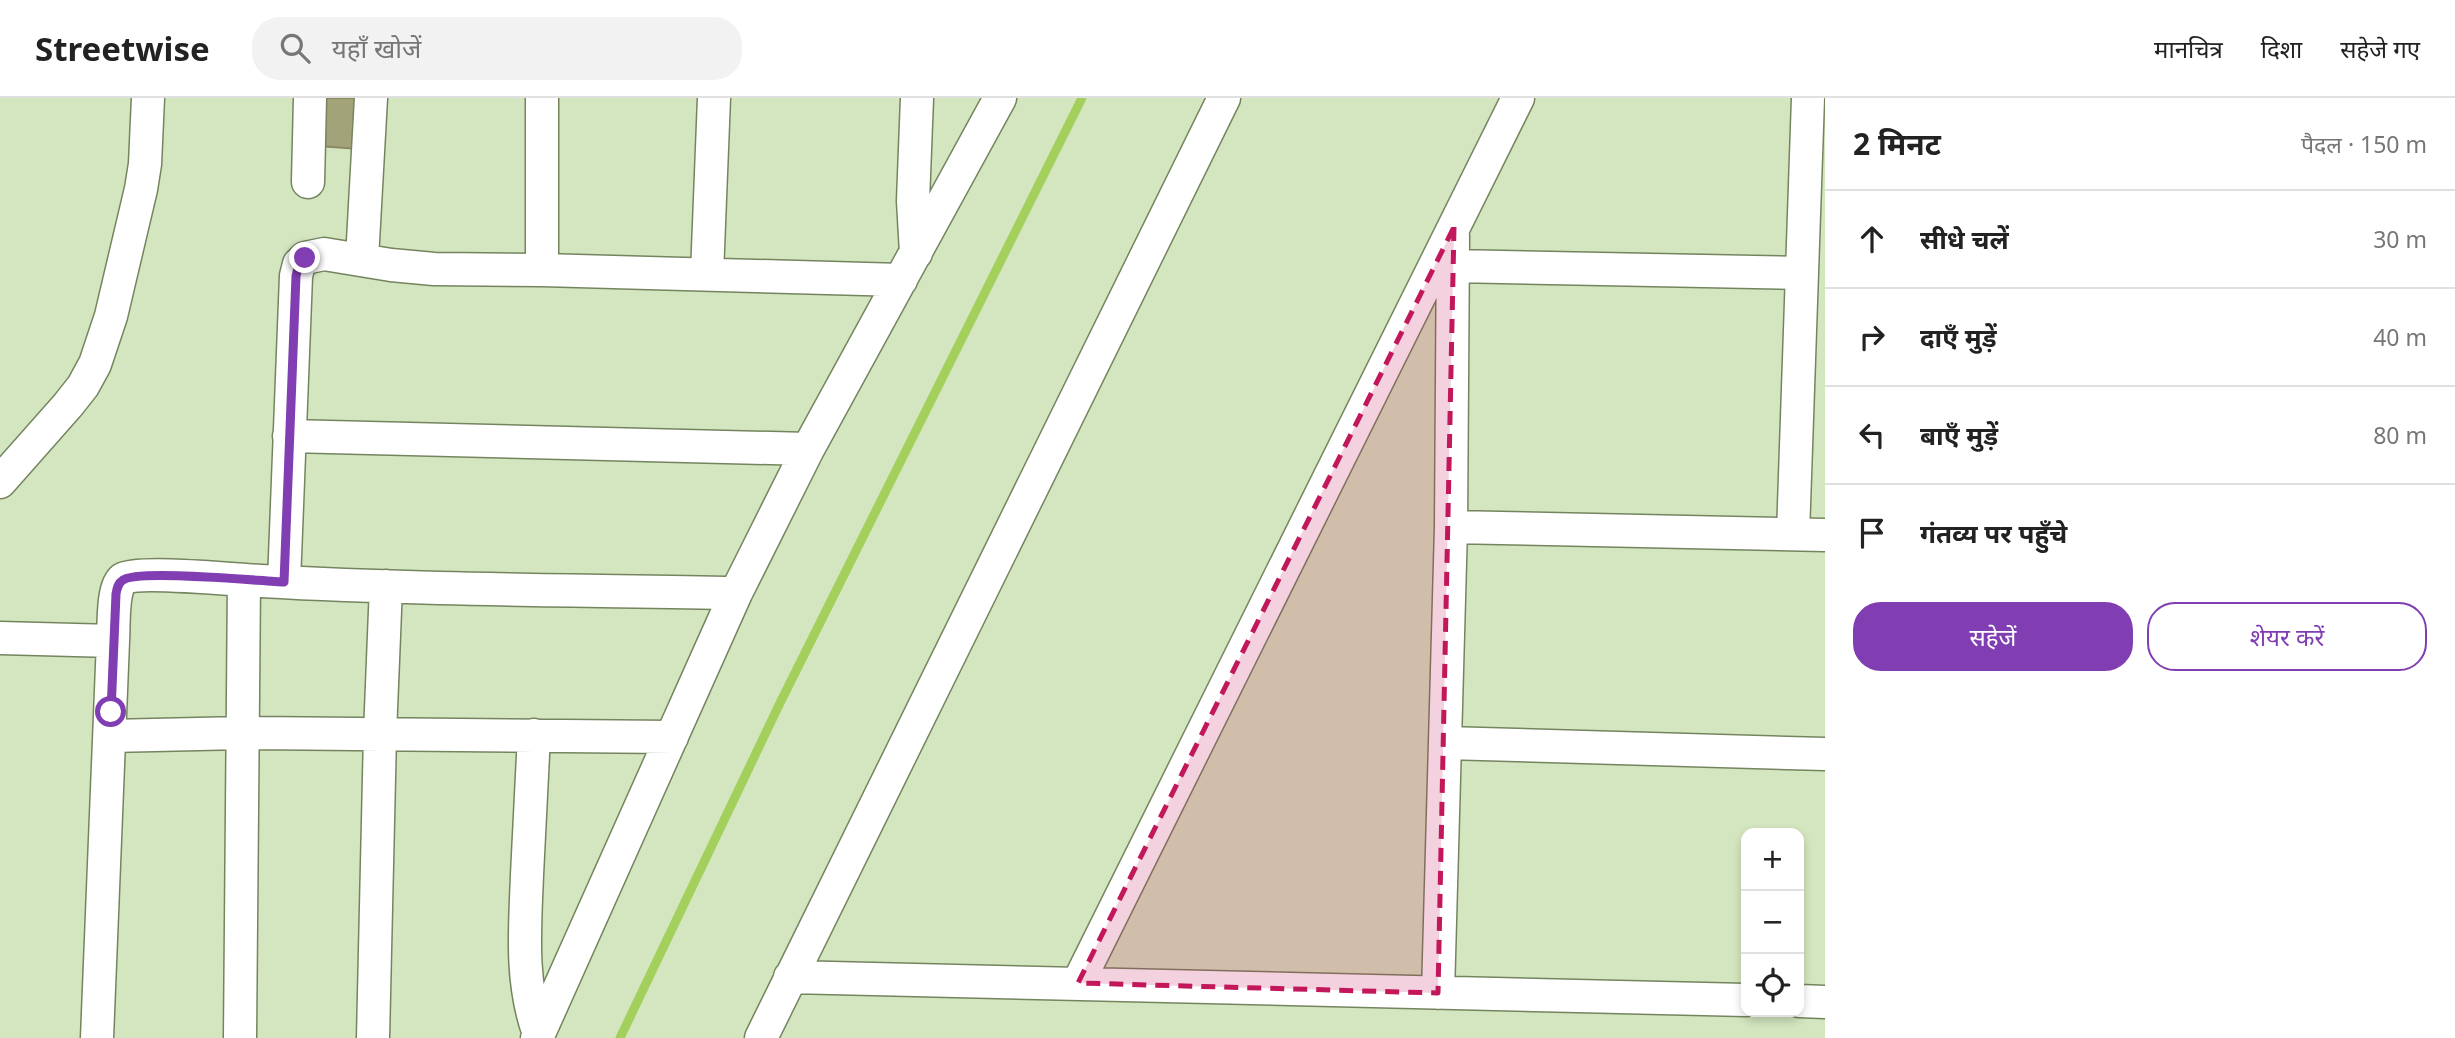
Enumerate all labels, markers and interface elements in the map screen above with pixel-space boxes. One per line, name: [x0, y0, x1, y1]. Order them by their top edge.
search box: [252, 17, 742, 80]
text: Streetwise: [35, 26, 210, 71]
icon: search: [276, 29, 314, 67]
text: यहाँ खोजें: [332, 30, 421, 66]
text: मानचित्र: [2154, 32, 2223, 65]
text: दिशा: [2261, 32, 2302, 65]
text: सहेजे गए: [2340, 32, 2420, 65]
text: 2 मिनट: [1853, 123, 1941, 164]
text: पैदल · 150 m: [2301, 128, 2427, 160]
icon: ahead: [1853, 220, 1891, 258]
text: सीधे चलें: [1920, 221, 2009, 257]
text: 30 m: [2373, 223, 2427, 255]
route end: [289, 242, 320, 273]
icon: right: [1853, 318, 1891, 356]
text: दाएँ मुड़ें: [1920, 319, 1997, 355]
text: 40 m: [2373, 321, 2427, 353]
icon: left: [1853, 416, 1891, 454]
text: बाएँ मुड़ें: [1920, 417, 1998, 453]
text: 80 m: [2373, 419, 2427, 451]
icon: arrive: [1853, 514, 1891, 552]
text: गंतव्य पर पहुँचे: [1920, 515, 2067, 551]
button: सहेजें: [1853, 602, 2133, 671]
button: शेयर करें: [2147, 602, 2427, 671]
route start: [95, 696, 126, 727]
map controls: [1741, 828, 1804, 1017]
button: +: [1741, 828, 1804, 891]
button: −: [1741, 891, 1804, 954]
button: locate: [1741, 954, 1804, 1017]

